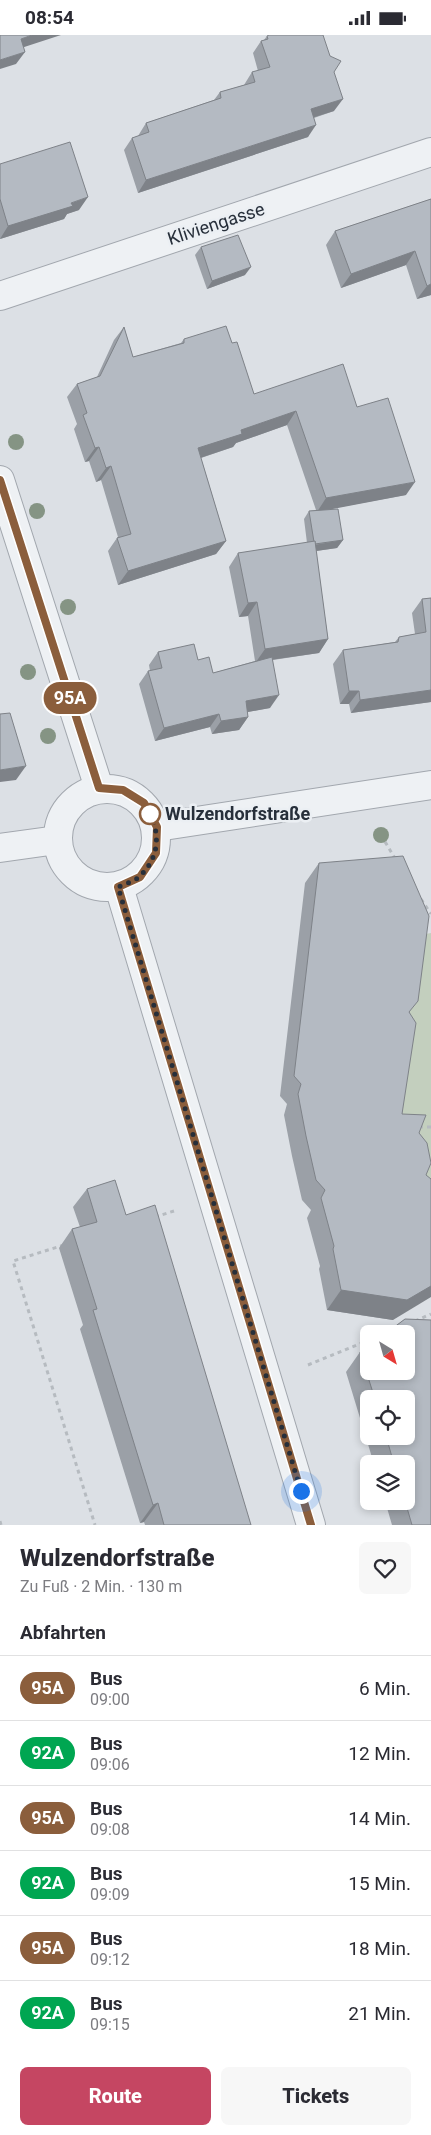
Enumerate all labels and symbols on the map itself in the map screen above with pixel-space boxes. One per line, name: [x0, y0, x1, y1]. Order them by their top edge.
street label: Kliviengasse: [165, 198, 267, 249]
line badge: 95A: [41, 682, 99, 714]
marker: Wulzendorfstraße: [139, 803, 161, 825]
place label: Wulzendorfstraße: [165, 803, 310, 824]
north arrow: [360, 1325, 415, 1380]
your location: [289, 1479, 314, 1504]

